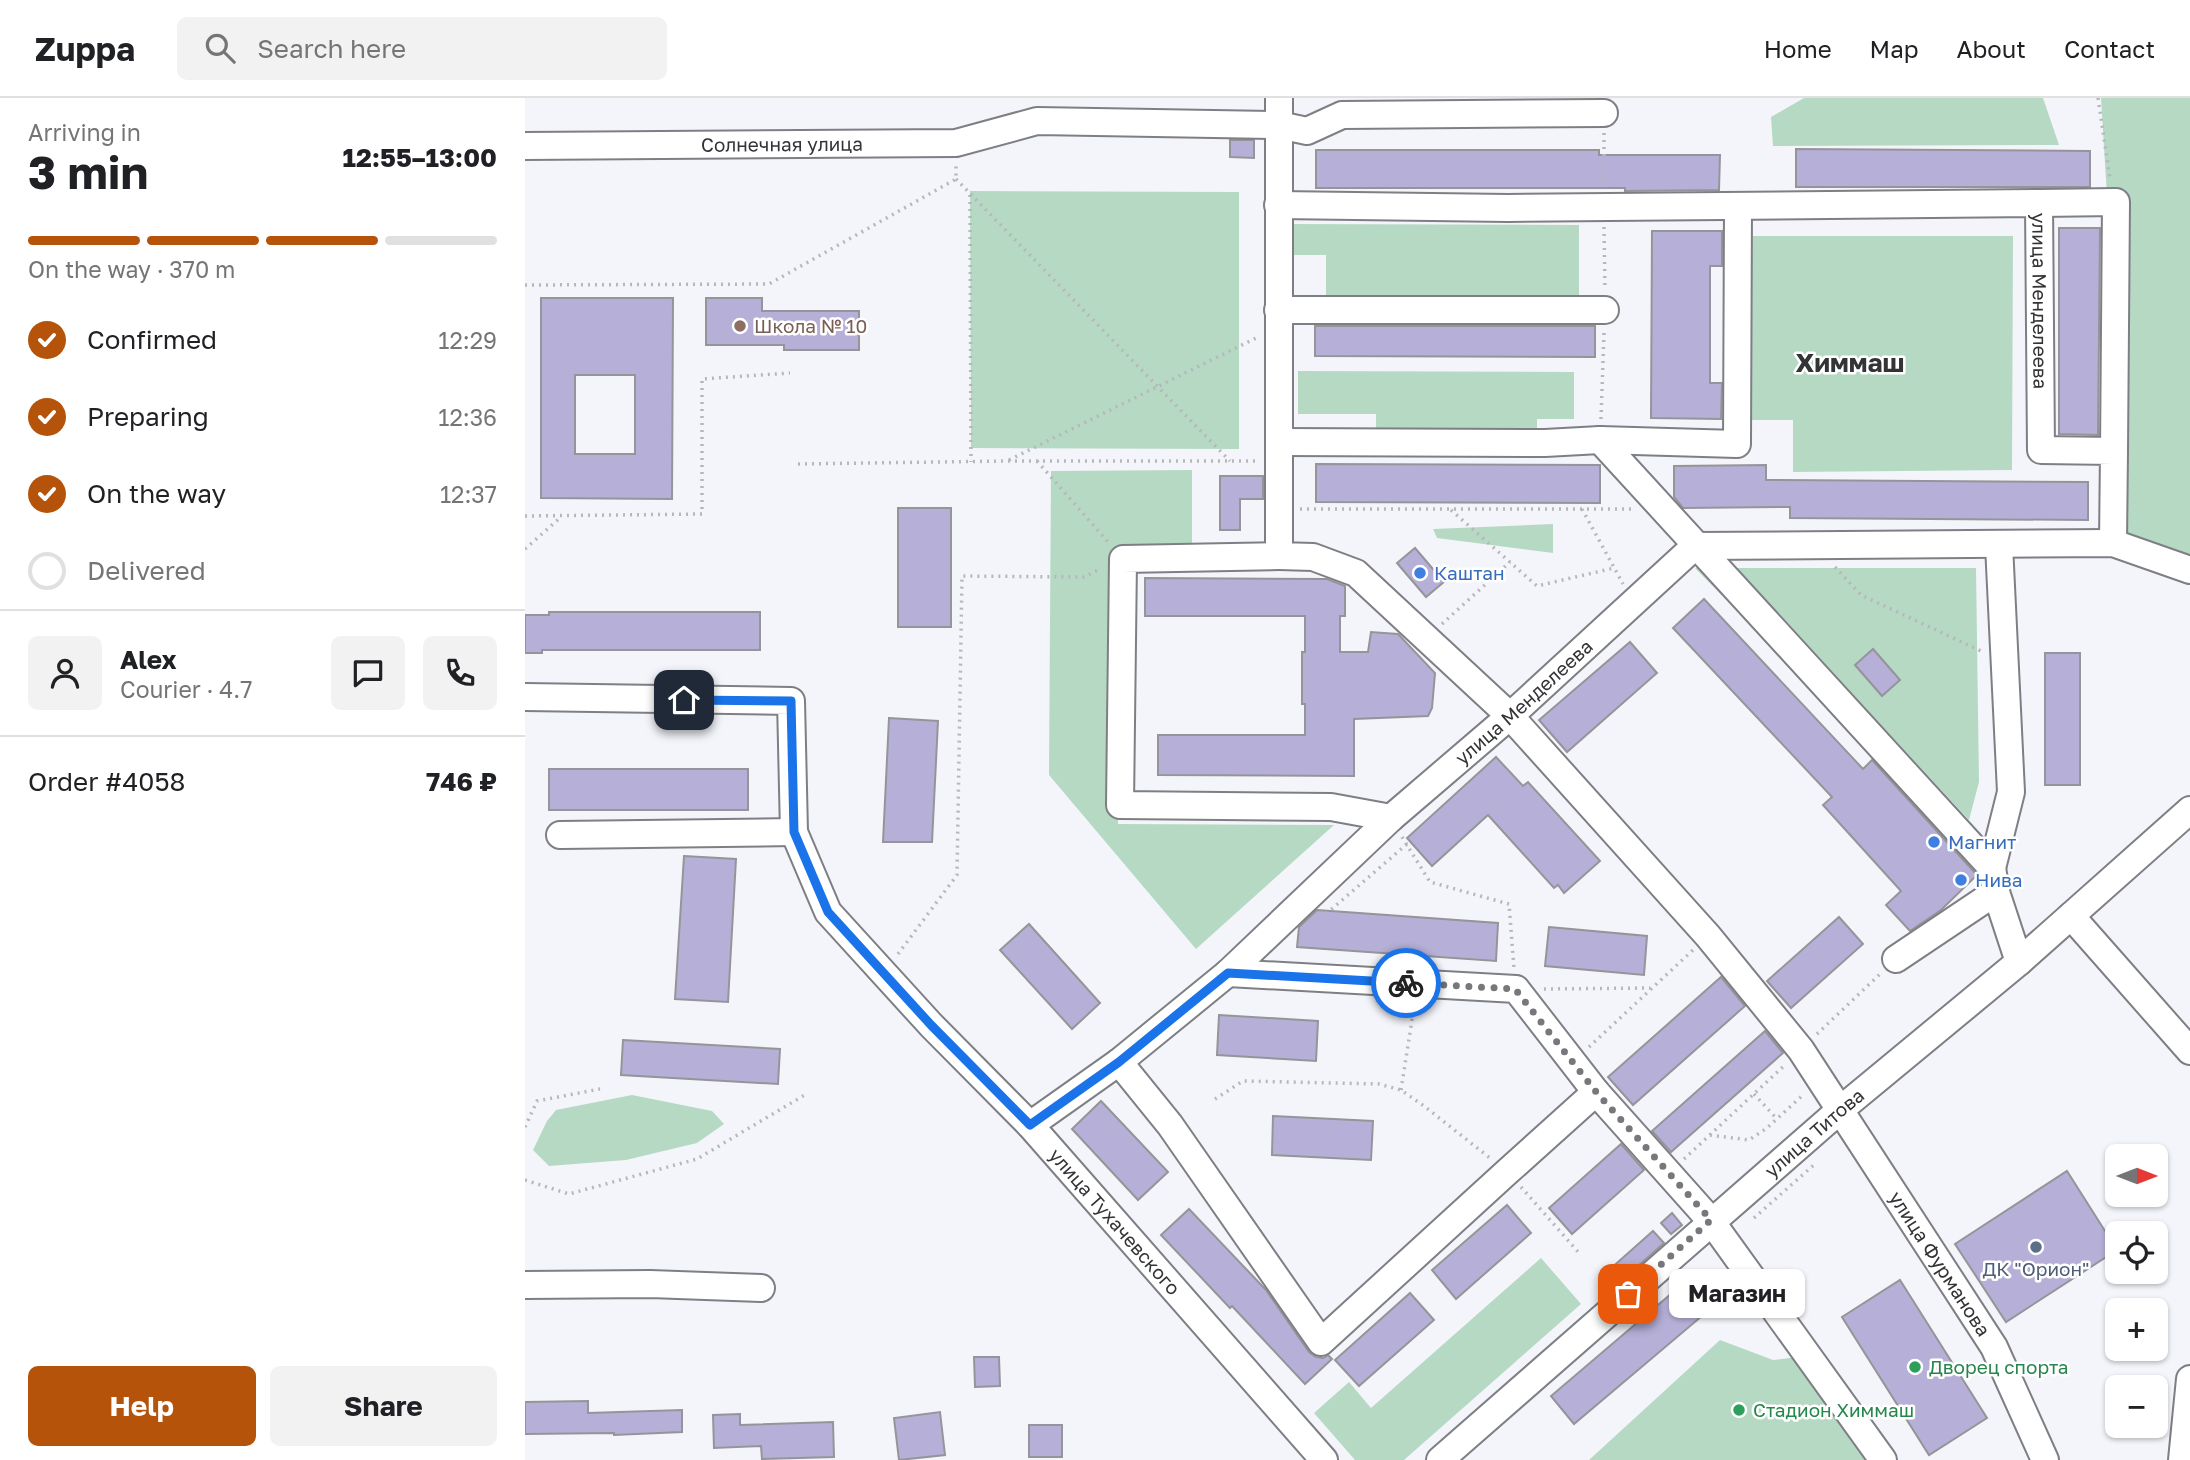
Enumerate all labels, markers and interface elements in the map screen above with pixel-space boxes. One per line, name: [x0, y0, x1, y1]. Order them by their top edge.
search box: [177, 17, 667, 80]
text: Zuppa: [35, 29, 135, 68]
icon: search: [201, 29, 239, 67]
text: Search here: [257, 33, 406, 64]
text: Home: [1764, 34, 1832, 63]
text: Map: [1870, 34, 1919, 63]
text: About: [1957, 34, 2026, 63]
text: Contact: [2064, 34, 2155, 63]
text: Arriving in: [28, 118, 141, 146]
street label: Солнечная улица: [701, 132, 863, 156]
text: 12:55–13:00: [343, 142, 497, 173]
text: 3 min: [28, 144, 148, 199]
street label: улица Менделеева: [2028, 213, 2053, 389]
text: On the way · 370 m: [28, 255, 235, 283]
place label: Школа № 10: [754, 314, 867, 337]
marker: Школа № 10: [732, 318, 748, 334]
icon: check: [28, 321, 66, 359]
text: Confirmed: [87, 324, 217, 355]
text: 12:29: [438, 326, 497, 354]
district label: Химмаш: [1796, 347, 1904, 378]
icon: check: [28, 398, 66, 436]
text: Preparing: [87, 401, 209, 432]
text: 12:36: [438, 403, 497, 431]
icon: check: [28, 475, 66, 513]
text: On the way: [87, 478, 226, 509]
text: 12:37: [440, 480, 497, 508]
text: Delivered: [87, 555, 206, 586]
place label: Каштан: [1434, 561, 1505, 584]
marker: Каштан: [1412, 565, 1428, 581]
street label: улица Менделеева: [1450, 634, 1597, 769]
button: person: [28, 636, 102, 710]
button: chat: [331, 636, 405, 710]
button: phone: [423, 636, 497, 710]
text: Alex: [120, 644, 177, 675]
pin: [654, 670, 714, 730]
text: Courier · 4.7: [120, 675, 252, 703]
icon: home: [665, 681, 703, 719]
text: Order #4058: [28, 766, 185, 797]
text: 746 ₽: [426, 766, 497, 797]
place label: Магнит: [1948, 830, 2016, 853]
marker: Магнит: [1926, 834, 1942, 850]
place label: Нива: [1975, 868, 2023, 891]
marker: Нива: [1953, 872, 1969, 888]
courier: [1371, 948, 1441, 1018]
icon: bike: [1387, 964, 1425, 1002]
street label: улица Титова: [1759, 1083, 1868, 1182]
street label: улица Тухачевского: [1045, 1143, 1185, 1299]
north arrow: [2105, 1144, 2168, 1208]
map controls: [2105, 1144, 2168, 1438]
street label: улица Фурманова: [1885, 1187, 1996, 1340]
button: locate: [2105, 1221, 2168, 1284]
marker: ДК "Орион": [2028, 1239, 2044, 1255]
place label: ДК "Орион": [1982, 1257, 2090, 1280]
pin: [1598, 1264, 1658, 1324]
callout: Магазин: [1670, 1270, 1807, 1318]
icon: bag: [1609, 1275, 1647, 1313]
text: Магазин: [1688, 1279, 1786, 1307]
button: +: [2105, 1298, 2168, 1361]
place label: Дворец спорта: [1929, 1355, 2069, 1378]
marker: Дворец спорта: [1907, 1359, 1923, 1375]
button: Help: [28, 1366, 256, 1446]
button: Share: [270, 1366, 497, 1446]
button: −: [2105, 1375, 2168, 1438]
place label: Стадион Химмаш: [1753, 1398, 1914, 1421]
marker: Стадион Химмаш: [1731, 1402, 1747, 1418]

